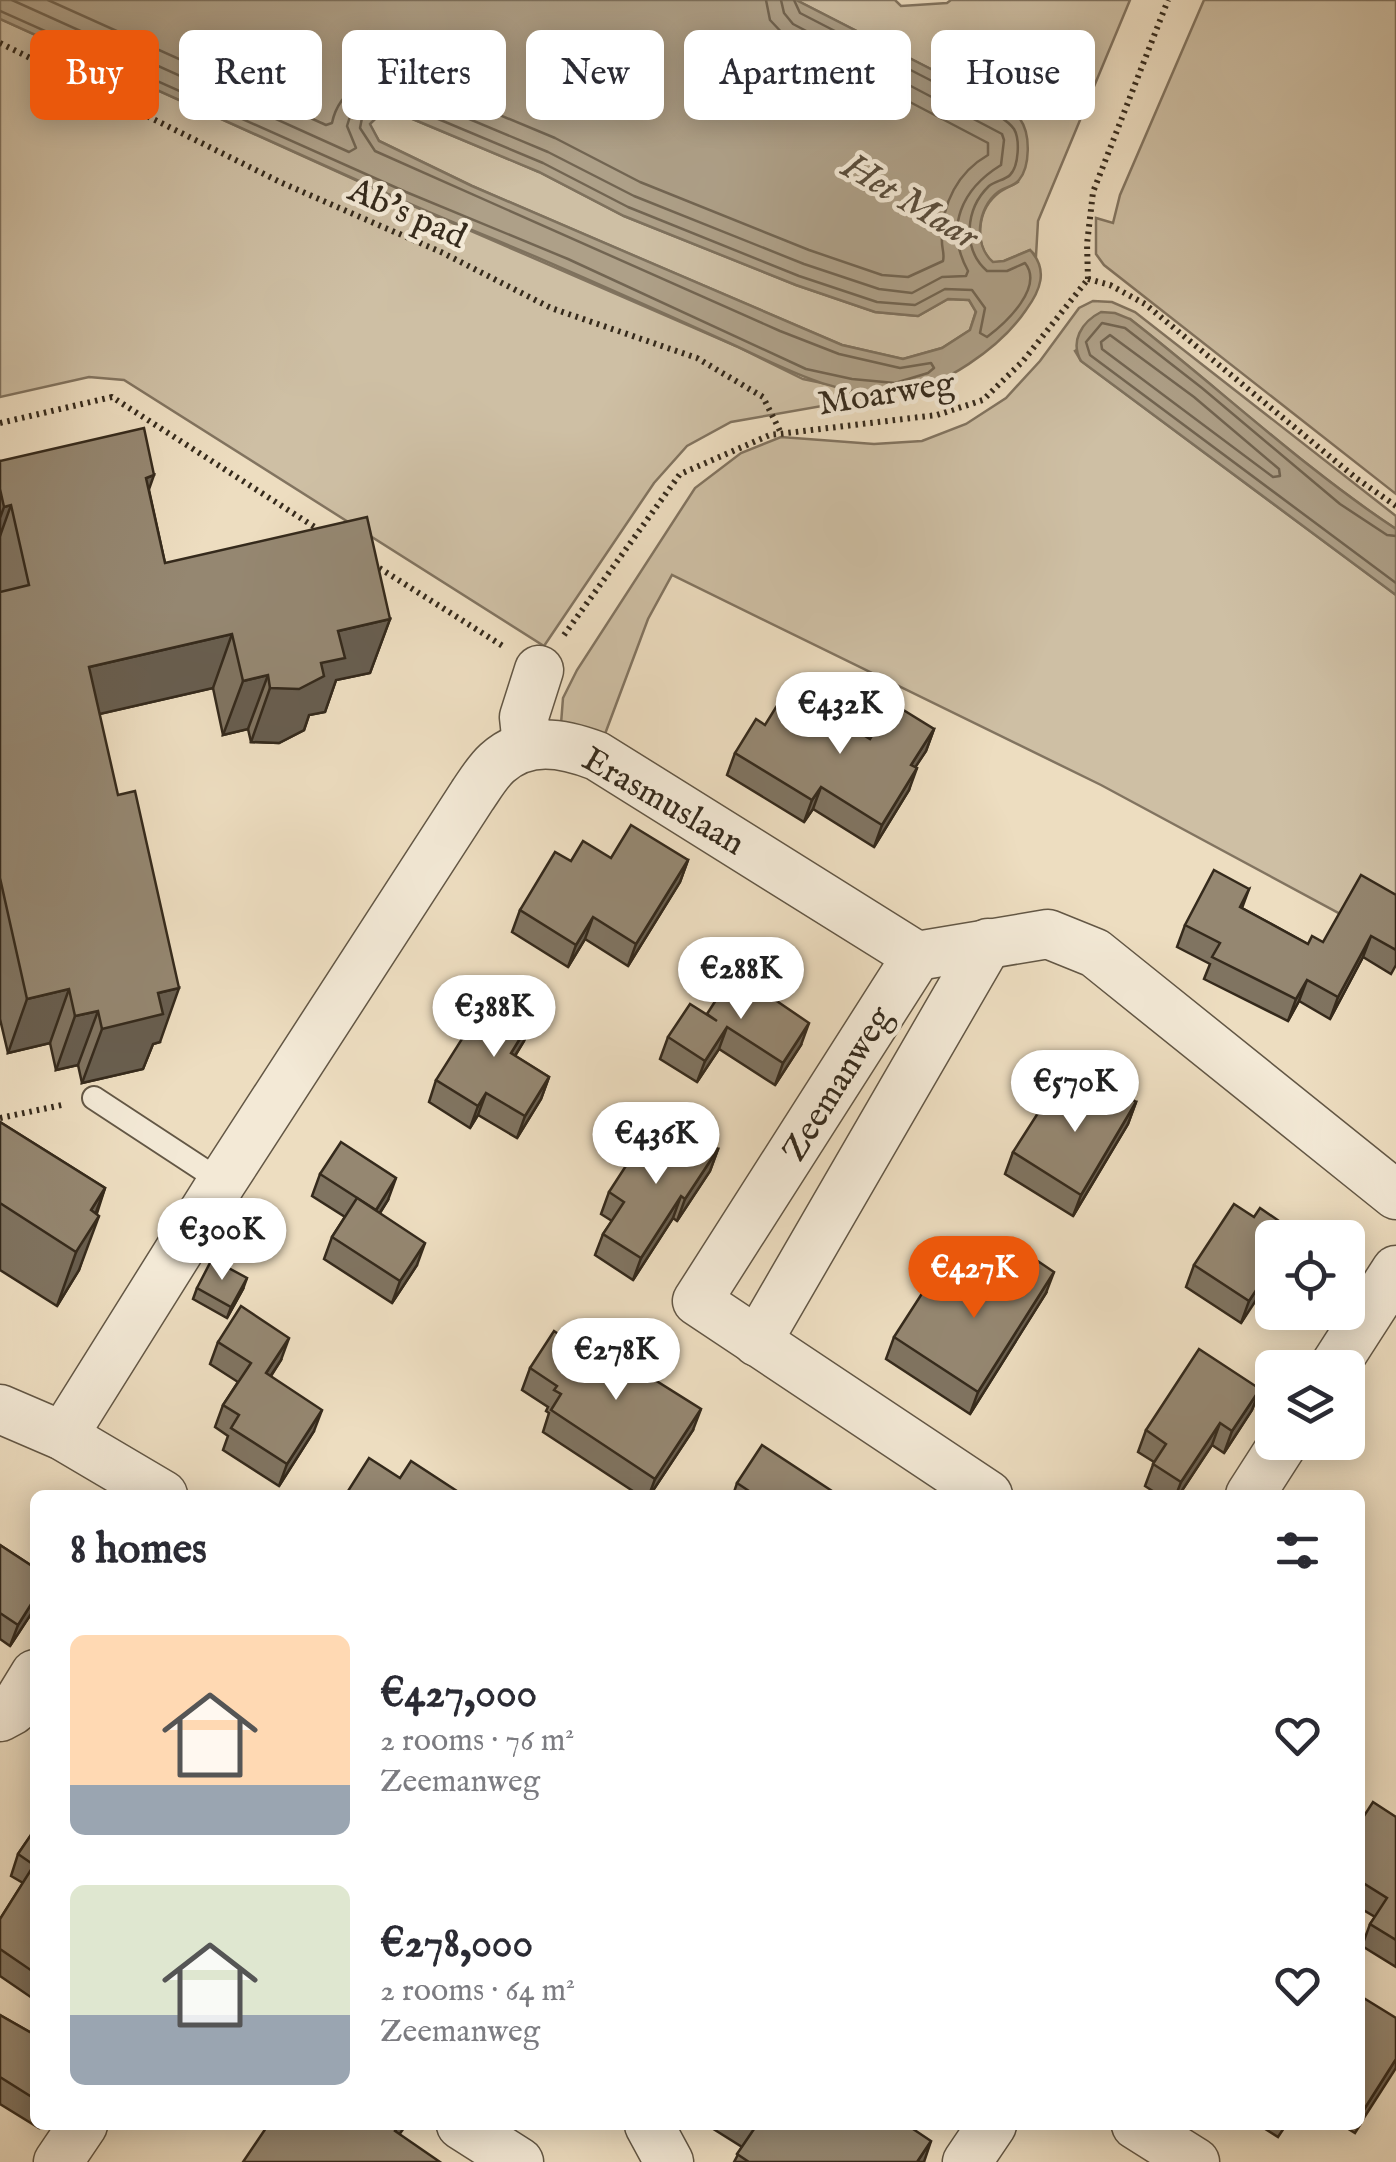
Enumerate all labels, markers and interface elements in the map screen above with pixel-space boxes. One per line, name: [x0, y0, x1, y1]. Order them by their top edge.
chip: Buy: [30, 30, 159, 120]
chip: Rent: [179, 30, 322, 120]
chip: Filters: [342, 30, 506, 120]
chip: New: [526, 30, 664, 120]
chip: Apartment: [684, 30, 911, 120]
chip: House: [931, 30, 1095, 120]
water label: Het Maar: [832, 143, 988, 263]
street label: Ab's pad: [340, 168, 473, 260]
street label: Moarweg: [815, 361, 959, 427]
pin: €432K: [770, 672, 910, 757]
text: €432K: [798, 684, 882, 725]
street label: Erasmuslaan: [573, 738, 752, 867]
pin: €288K: [671, 937, 811, 1022]
text: €288K: [700, 949, 782, 990]
pin: €388K: [424, 975, 564, 1060]
text: €388K: [455, 987, 533, 1028]
street label: Zeemanweg: [773, 997, 904, 1170]
pin: €570K: [1005, 1050, 1145, 1135]
text: €570K: [1033, 1062, 1117, 1103]
pin: €436K: [586, 1102, 726, 1187]
text: €436K: [614, 1114, 698, 1155]
pin: €300K: [152, 1198, 292, 1283]
text: €300K: [179, 1210, 265, 1251]
map controls: [1255, 1220, 1365, 1460]
button: locate: [1255, 1220, 1365, 1330]
pin: €427K: [904, 1236, 1044, 1321]
text: €427K: [930, 1248, 1018, 1289]
pin: €278K: [546, 1318, 686, 1403]
text: €278K: [574, 1330, 658, 1371]
button: layers: [1255, 1350, 1365, 1460]
icon: filters: [1270, 1523, 1325, 1578]
text: 8 homes: [70, 1524, 207, 1577]
text: €427,000: [380, 1668, 537, 1721]
icon: home: [150, 1675, 270, 1795]
icon: heart: [1270, 1708, 1325, 1763]
text: 2 rooms · 76 m²: [380, 1721, 574, 1762]
text: Zeemanweg: [380, 1762, 540, 1803]
text: €278,000: [380, 1918, 533, 1971]
icon: home: [150, 1925, 270, 2045]
icon: heart: [1270, 1958, 1325, 2013]
text: 2 rooms · 64 m²: [380, 1971, 575, 2012]
text: Zeemanweg: [380, 2012, 540, 2053]

